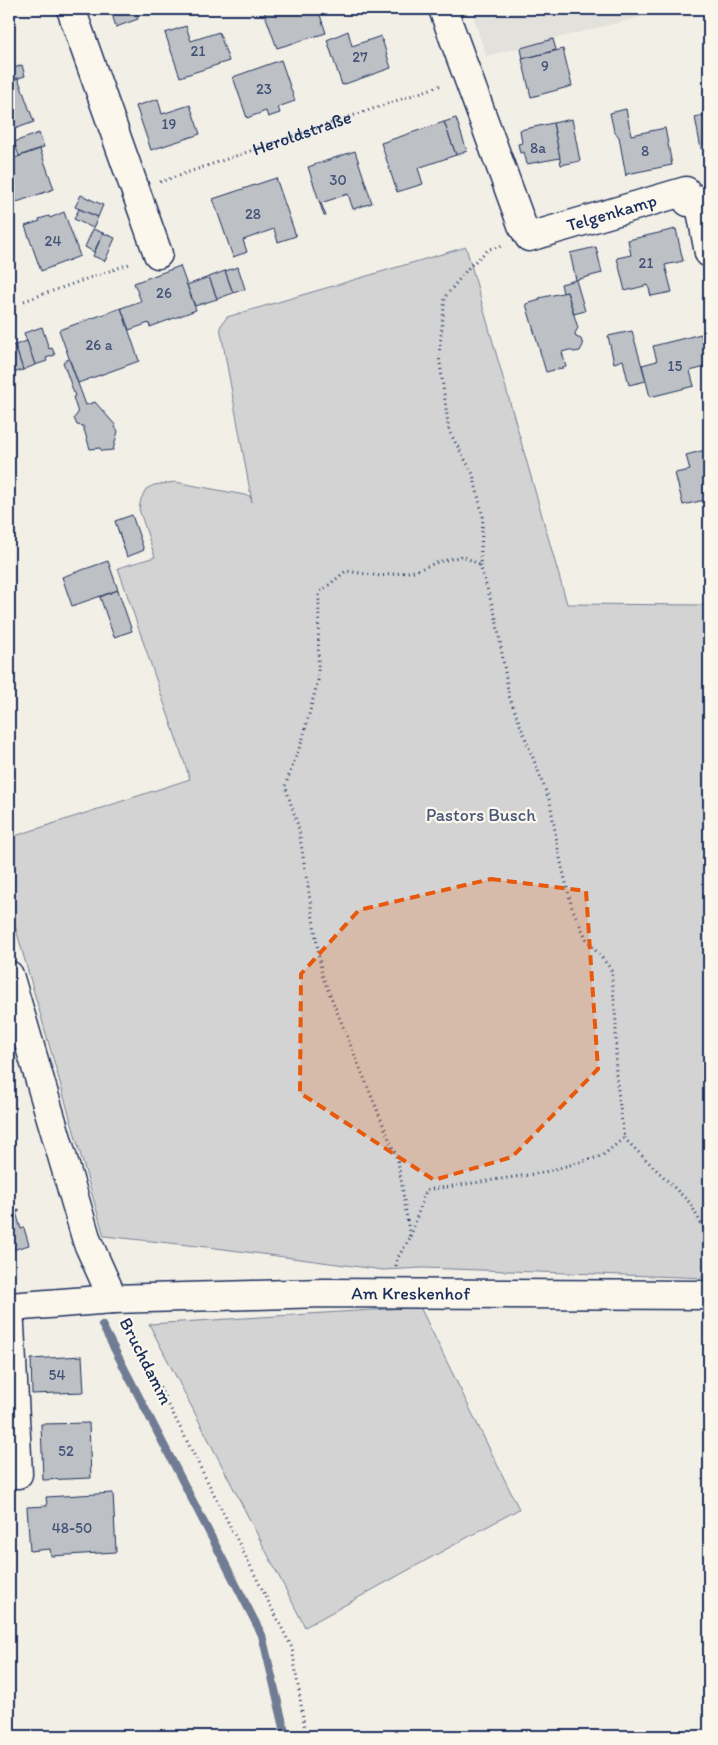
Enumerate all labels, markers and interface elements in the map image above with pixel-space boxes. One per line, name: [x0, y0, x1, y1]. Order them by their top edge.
house number: 21: [191, 42, 205, 60]
house number: 27: [352, 48, 368, 66]
house number: 9: [541, 57, 549, 75]
house number: 23: [256, 80, 272, 98]
street label: Heroldstraße: [249, 106, 354, 160]
house number: 19: [162, 115, 177, 133]
house number: 8a: [530, 139, 546, 157]
house number: 8: [641, 142, 649, 160]
house number: 30: [329, 171, 347, 189]
street label: Telgenkamp: [564, 189, 659, 236]
house number: 28: [245, 205, 261, 223]
house number: 24: [45, 232, 61, 250]
house number: 21: [639, 254, 653, 272]
house number: 26: [156, 284, 172, 302]
house number: 26 a: [85, 336, 113, 354]
house number: 15: [668, 357, 683, 375]
park label: Pastors Busch: [426, 804, 536, 826]
street label: Am Kreskenhof: [351, 1282, 470, 1305]
street label: Bruchdamm: [115, 1314, 177, 1408]
house number: 54: [49, 1366, 65, 1384]
house number: 52: [58, 1442, 74, 1460]
house number: 48-50: [52, 1519, 92, 1537]

